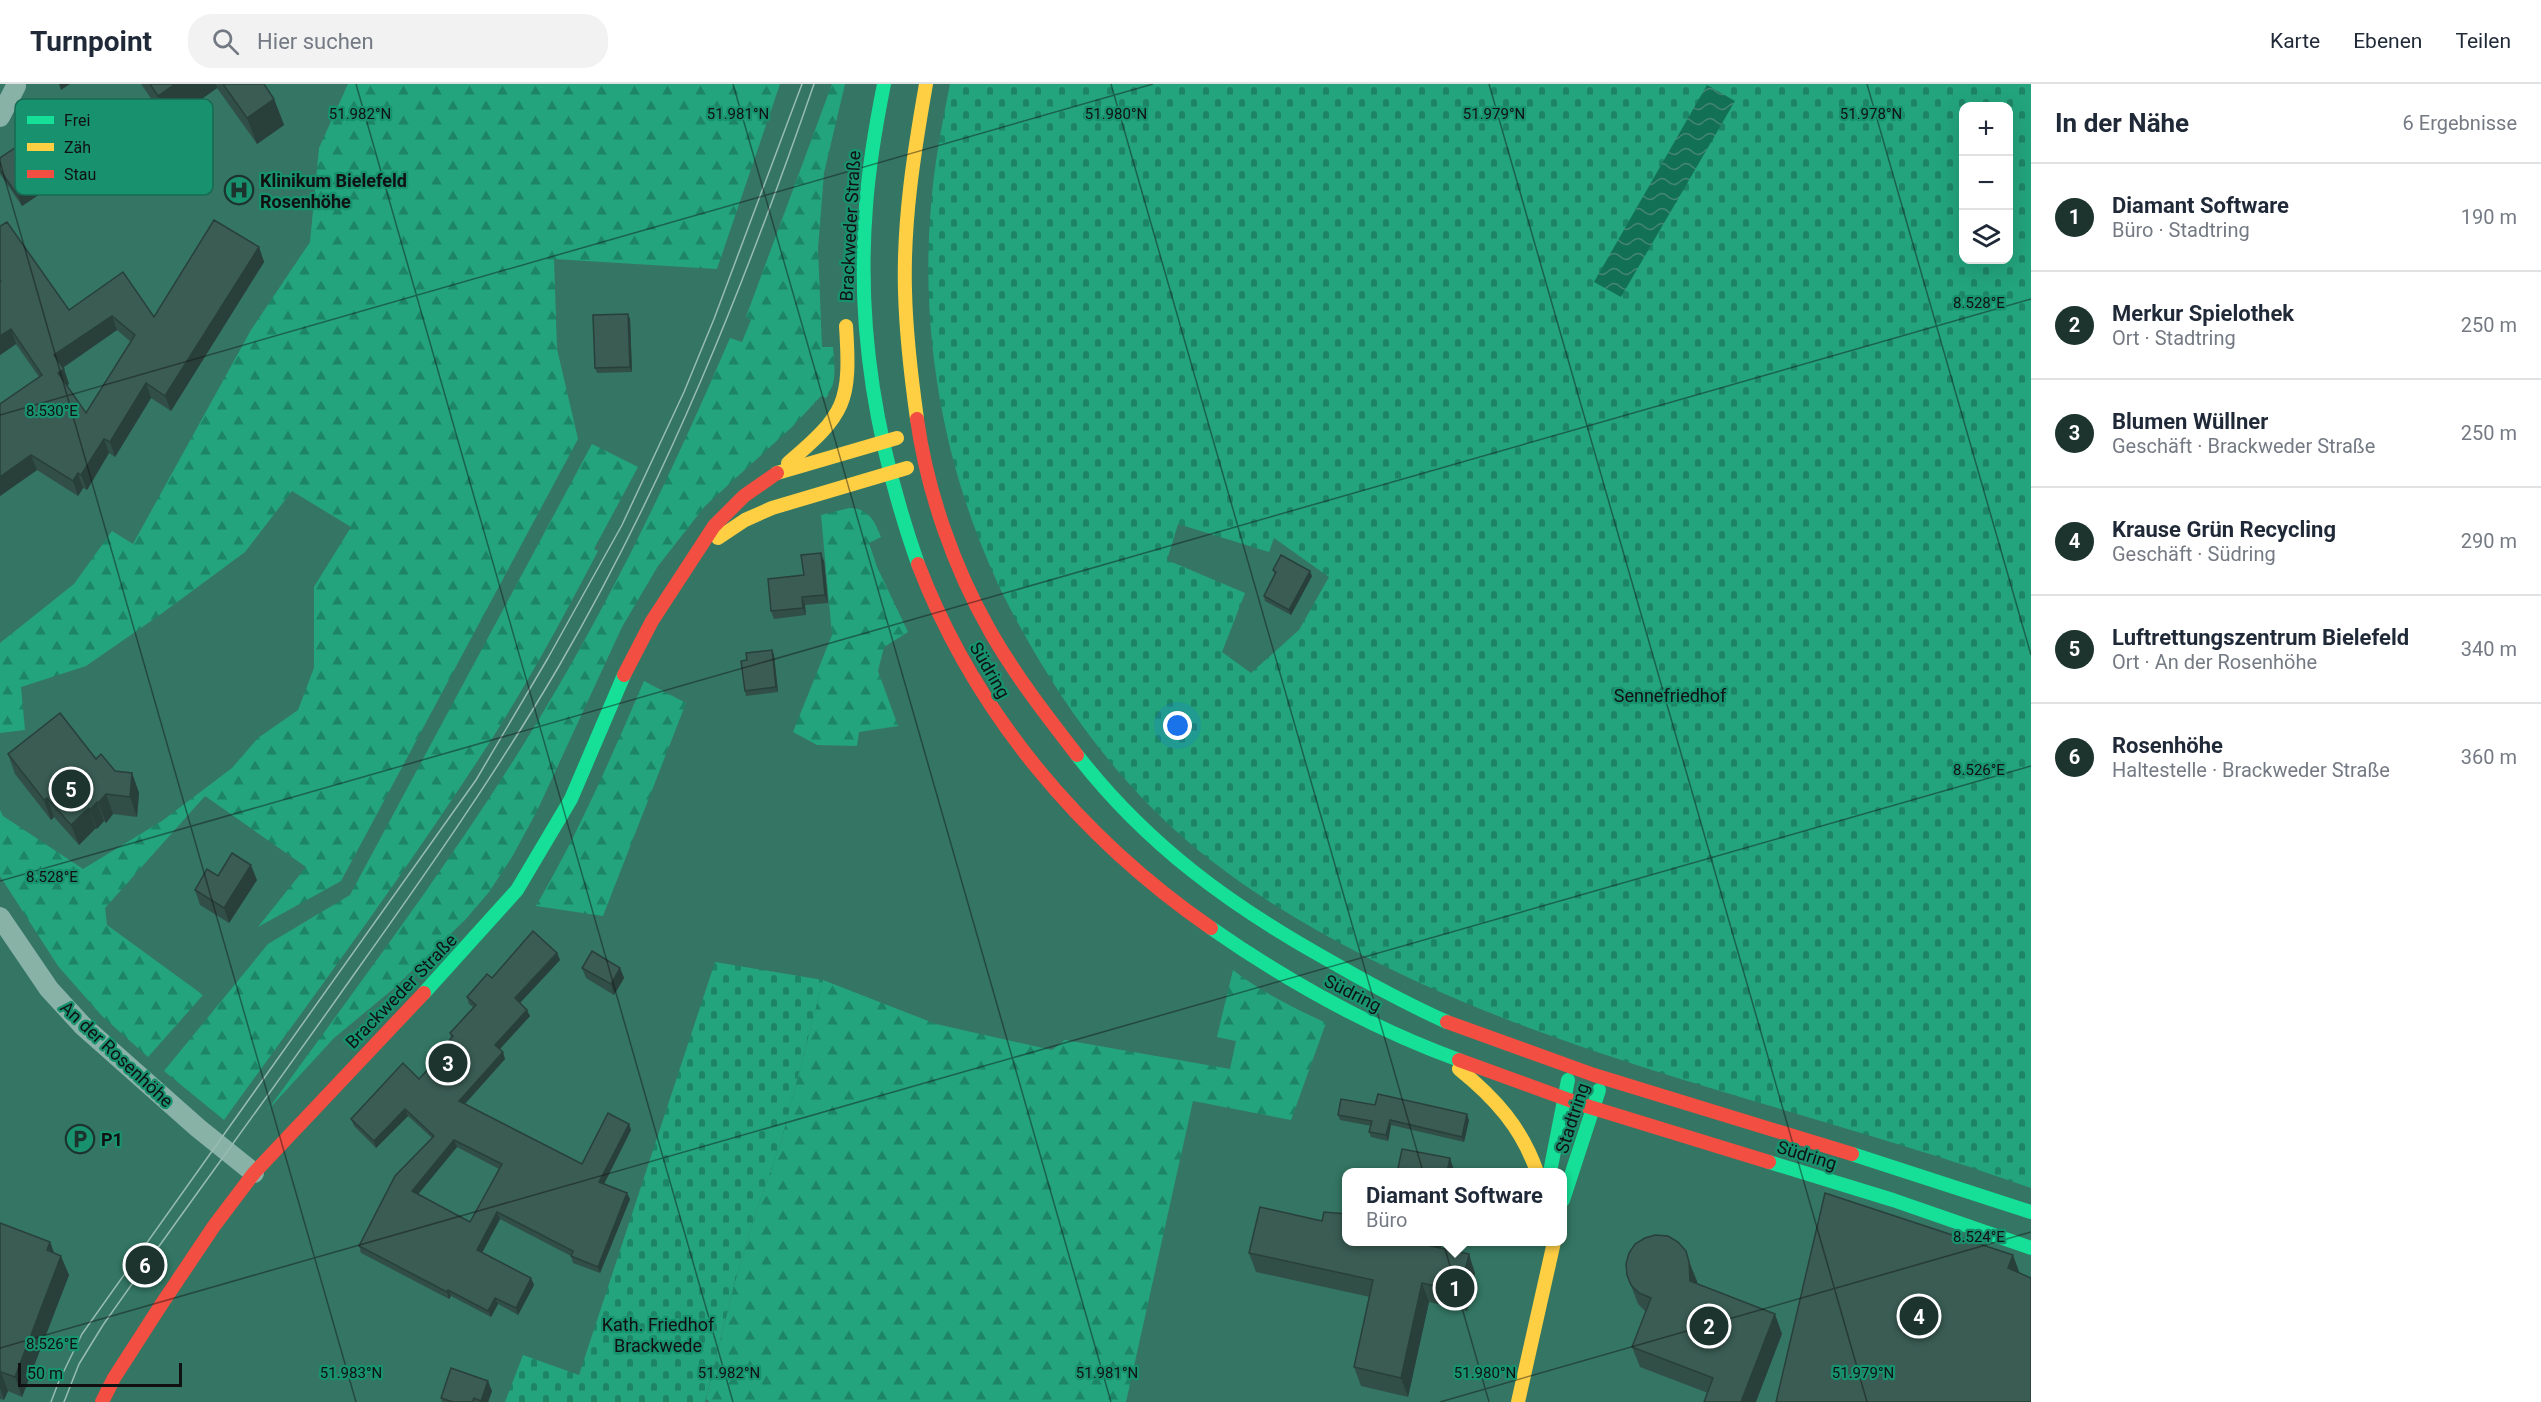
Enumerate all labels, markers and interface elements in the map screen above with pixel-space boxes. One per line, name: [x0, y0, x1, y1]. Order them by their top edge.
search box: [188, 14, 608, 68]
text: Turnpoint: [30, 25, 152, 58]
icon: search: [209, 25, 242, 58]
text: Hier suchen: [257, 29, 374, 54]
text: Karte: [2270, 29, 2320, 53]
text: Ebenen: [2353, 29, 2422, 53]
text: Teilen: [2455, 29, 2511, 53]
legend: [15, 99, 213, 195]
map controls: [1959, 102, 2013, 264]
button: +: [1959, 102, 2013, 156]
text: 51.982°N: [329, 105, 391, 123]
text: 51.981°N: [707, 105, 769, 123]
text: 51.980°N: [1085, 105, 1147, 123]
text: 51.979°N: [1463, 105, 1525, 123]
text: 51.978°N: [1840, 105, 1902, 123]
text: In der Nähe: [2055, 108, 2189, 138]
text: Frei: [64, 111, 90, 130]
text: 6 Ergebnisse: [2403, 111, 2517, 135]
text: Zäh: [64, 138, 91, 157]
street label: Brackweder Straße: [836, 150, 864, 302]
button: −: [1959, 156, 2013, 210]
text: Stau: [64, 165, 96, 184]
place label: Klinikum Bielefeld Rosenhöhe: [260, 170, 407, 212]
hospital icon: Klinikum Bielefeld Rosenhöhe: [223, 174, 255, 206]
text: Diamant Software: [2112, 193, 2289, 218]
text: 1: [2069, 205, 2080, 229]
text: 190 m: [2461, 205, 2517, 229]
button: layers: [1959, 210, 2013, 264]
text: Büro · Stadtring: [2112, 218, 2250, 242]
text: 8.528°E: [1953, 294, 2005, 312]
text: Merkur Spielothek: [2112, 301, 2294, 326]
text: 2: [2069, 313, 2080, 337]
text: 250 m: [2461, 313, 2517, 337]
text: Ort · Stadtring: [2112, 326, 2236, 350]
text: 8.530°E: [26, 402, 78, 420]
text: Blumen Wüllner: [2112, 409, 2268, 434]
text: 3: [2069, 421, 2080, 445]
text: 250 m: [2461, 421, 2517, 445]
text: Geschäft · Brackweder Straße: [2112, 434, 2375, 458]
text: Krause Grün Recycling: [2112, 517, 2336, 542]
text: 4: [2069, 529, 2080, 553]
text: 290 m: [2461, 529, 2517, 553]
text: Geschäft · Südring: [2112, 542, 2276, 566]
text: Luftrettungszentrum Bielefeld: [2112, 625, 2409, 650]
text: 5: [2069, 637, 2080, 661]
text: 340 m: [2461, 637, 2517, 661]
street label: Südring: [966, 638, 1014, 702]
text: Ort · An der Rosenhöhe: [2112, 650, 2317, 674]
park label: Sennefriedhof: [1614, 685, 1727, 706]
your location: [1163, 711, 1192, 740]
text: Rosenhöhe: [2112, 733, 2223, 758]
text: 6: [2069, 745, 2080, 769]
text: 360 m: [2461, 745, 2517, 769]
text: Haltestelle · Brackweder Straße: [2112, 758, 2390, 782]
text: 8.526°E: [1953, 761, 2005, 779]
pin: 5: [52, 766, 90, 812]
text: 8.528°E: [26, 868, 78, 886]
street label: Brackweder Straße: [341, 929, 461, 1053]
street label: Südring: [1321, 970, 1385, 1016]
street label: An der Rosenhöhe: [56, 996, 178, 1112]
pin: 3: [428, 1040, 468, 1086]
street label: Stadtring: [1551, 1080, 1593, 1156]
parking icon: P1: [64, 1123, 96, 1155]
place label: P1: [101, 1129, 123, 1150]
street label: Südring: [1775, 1136, 1839, 1174]
popup: [1342, 1168, 1567, 1246]
text: Diamant Software: [1366, 1183, 1543, 1208]
text: Büro: [1366, 1208, 1408, 1232]
text: 8.524°E: [1953, 1228, 2005, 1246]
pin: 6: [126, 1242, 164, 1288]
pin: 1: [1436, 1266, 1474, 1310]
pin: 4: [1900, 1294, 1938, 1338]
pin: 2: [1690, 1304, 1728, 1348]
park label: Kath. Friedhof Brackwede: [602, 1314, 715, 1356]
text: 8.526°E: [26, 1335, 78, 1353]
scale bar: [18, 1360, 182, 1388]
text: 50 m: [27, 1364, 63, 1383]
text: 51.983°N: [320, 1364, 382, 1382]
text: 51.982°N: [698, 1364, 760, 1382]
text: 51.981°N: [1076, 1364, 1138, 1382]
text: 51.980°N: [1454, 1364, 1516, 1382]
text: 51.979°N: [1832, 1364, 1894, 1382]

